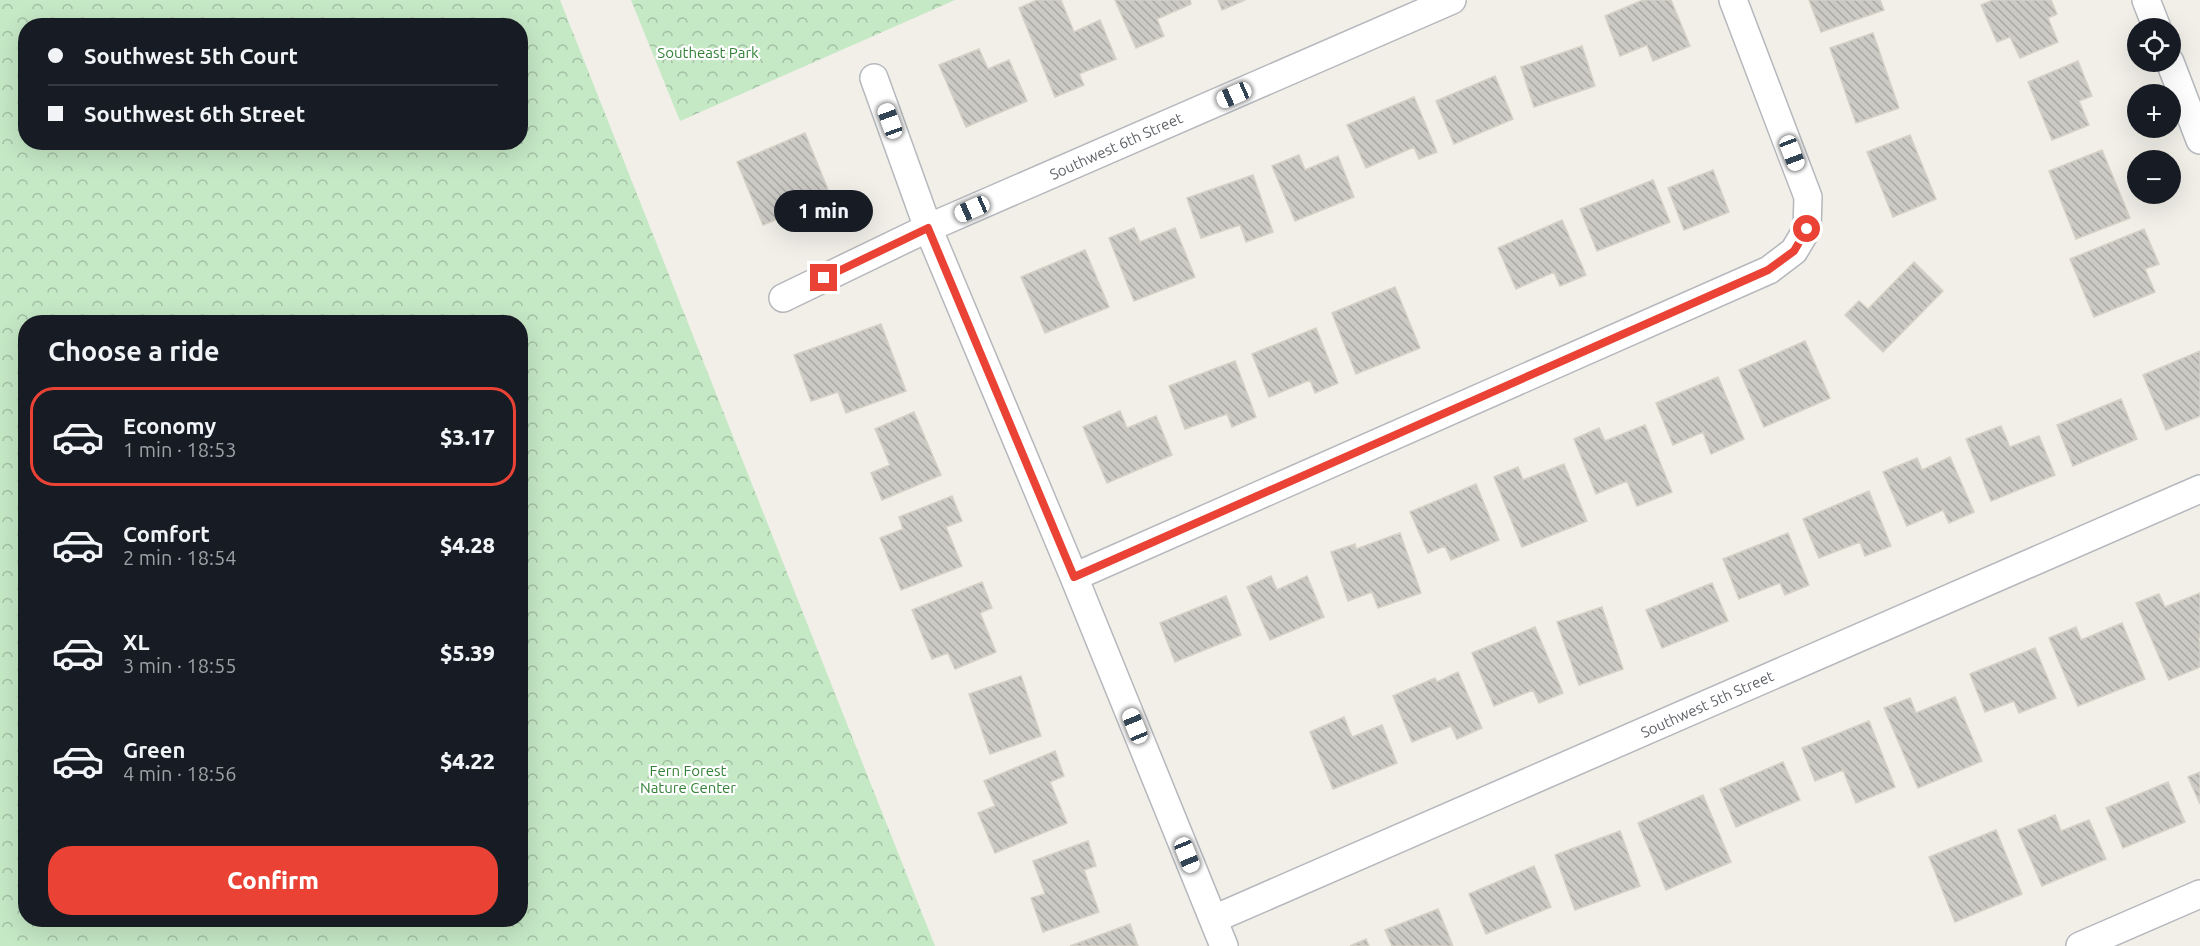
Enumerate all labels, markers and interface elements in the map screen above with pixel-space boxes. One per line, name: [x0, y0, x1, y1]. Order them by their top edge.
map controls: [2127, 18, 2181, 204]
button: locate: [2127, 18, 2181, 72]
text: Southwest 5th Court: [84, 43, 298, 68]
park label: Southeast Park: [657, 44, 759, 61]
car: [1214, 79, 1254, 111]
button: +: [2127, 84, 2181, 138]
text: Southwest 6th Street: [84, 101, 305, 126]
car: [875, 101, 905, 141]
street label: Southwest 6th Street: [1047, 109, 1185, 183]
car: [1777, 133, 1807, 173]
button: −: [2127, 150, 2181, 204]
callout: 1 min: [774, 191, 874, 233]
car: [952, 193, 992, 225]
text: 1 min: [798, 199, 849, 222]
route start: [1793, 215, 1820, 242]
route end: [810, 264, 837, 291]
text: Choose a ride: [48, 336, 220, 366]
icon: car: [51, 410, 105, 464]
text: Economy: [123, 413, 216, 438]
text: $3.17: [440, 424, 495, 449]
text: 1 min · 18:53: [123, 438, 237, 461]
icon: car: [51, 518, 105, 572]
text: Comfort: [123, 521, 210, 546]
text: $4.28: [440, 532, 495, 557]
text: 2 min · 18:54: [123, 546, 237, 569]
icon: car: [51, 626, 105, 680]
text: XL: [123, 629, 150, 654]
text: $5.39: [440, 640, 495, 665]
text: 3 min · 18:55: [123, 654, 237, 677]
street label: Southwest 5th Street: [1638, 667, 1776, 741]
car: [1120, 706, 1150, 746]
icon: car: [51, 734, 105, 788]
text: Green: [123, 737, 185, 762]
text: $4.22: [440, 748, 495, 773]
text: 4 min · 18:56: [123, 762, 237, 785]
park label: Fern Forest Nature Center: [640, 762, 736, 796]
car: [1172, 835, 1202, 875]
button: Confirm: [48, 846, 498, 915]

